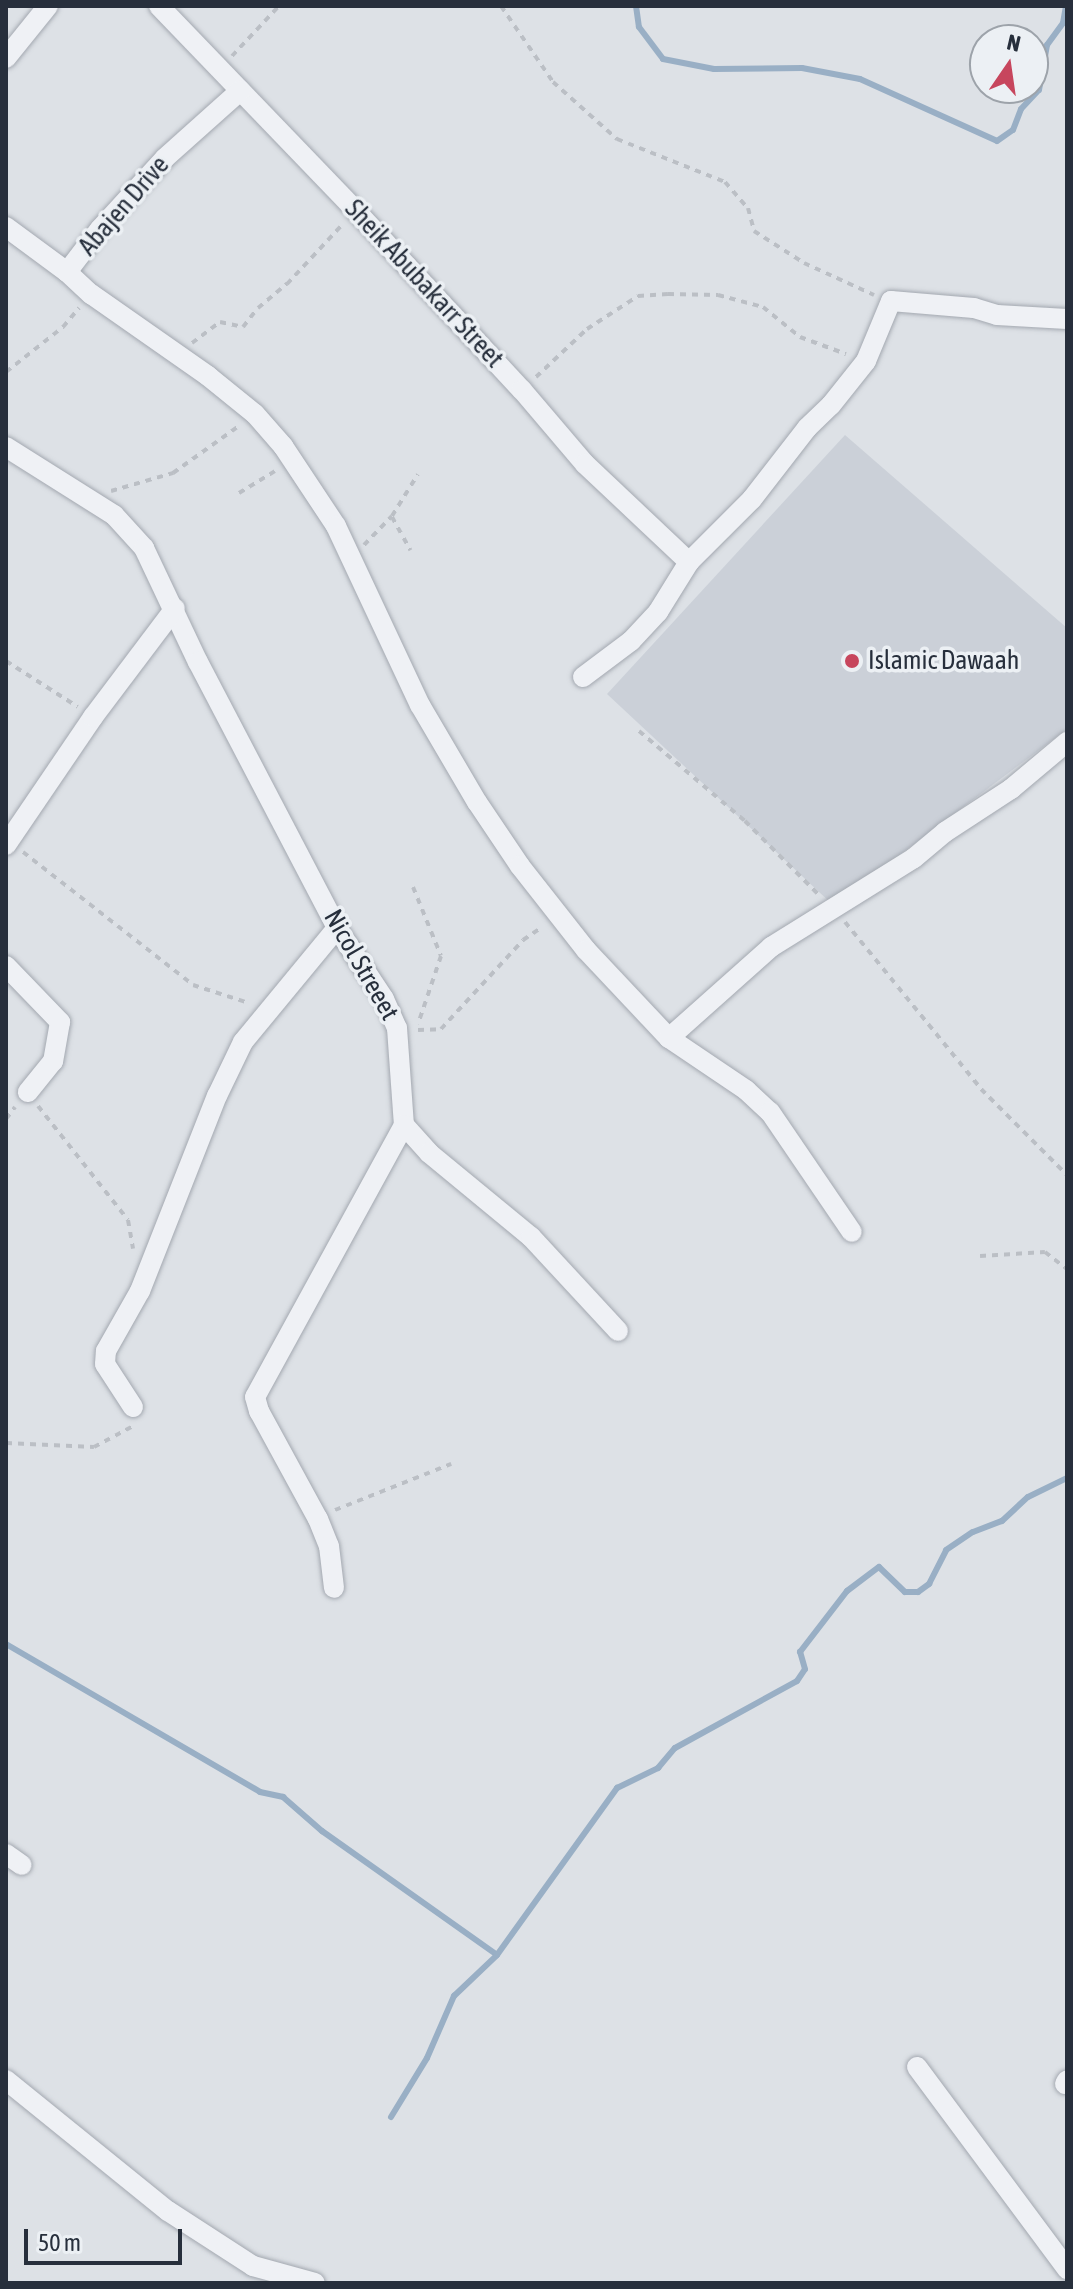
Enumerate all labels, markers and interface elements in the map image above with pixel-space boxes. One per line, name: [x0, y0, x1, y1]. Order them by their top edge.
north arrow: [969, 24, 1049, 104]
text: N: [1005, 28, 1023, 57]
street label: Abajen Drive: [72, 150, 176, 262]
street label: Sheik Abubakarr Street: [338, 194, 510, 374]
place label: Islamic Dawaah: [868, 645, 1019, 677]
marker: Islamic Dawaah: [843, 652, 861, 670]
street label: Nicol Streeet: [317, 904, 405, 1026]
scale bar: [28, 2213, 186, 2263]
text: 50 m: [38, 2229, 81, 2256]

